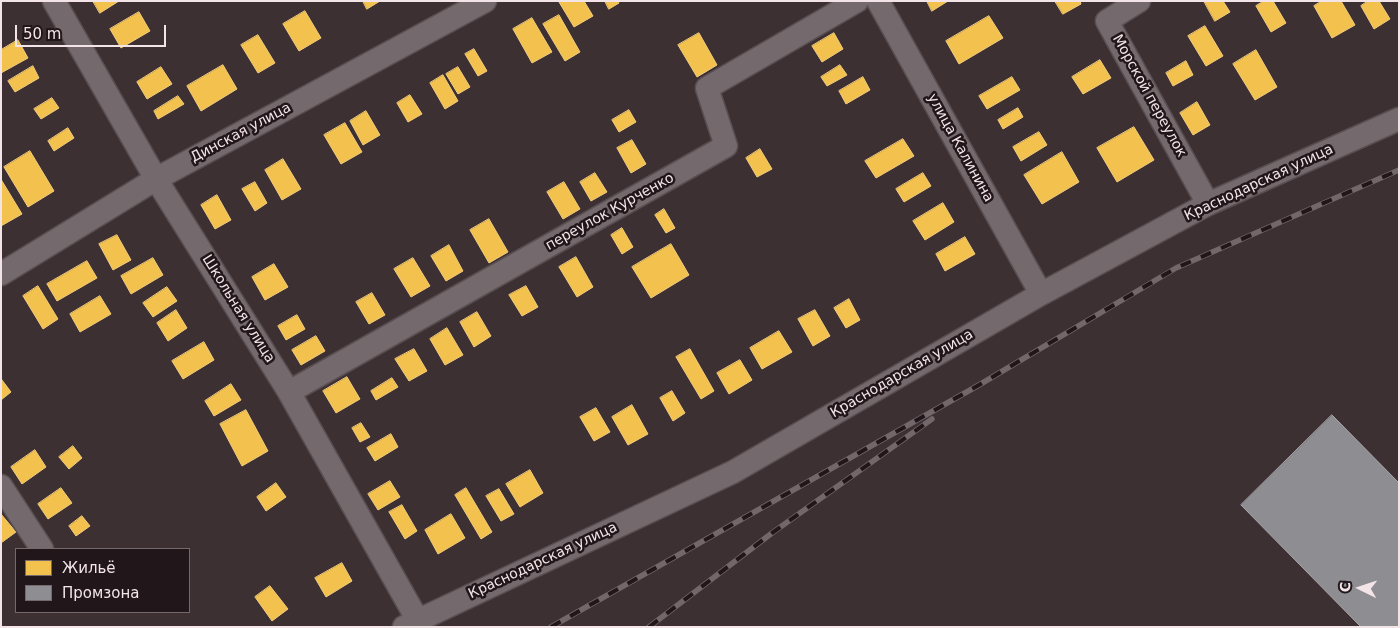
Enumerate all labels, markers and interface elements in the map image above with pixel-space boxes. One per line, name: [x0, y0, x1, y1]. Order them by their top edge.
scale bar: [18, 15, 169, 47]
text: 50 m: [23, 25, 61, 43]
street label: Морской переулок: [1108, 32, 1190, 160]
street label: улица Калинина: [923, 91, 997, 205]
street label: Динская улица: [188, 99, 294, 167]
street label: Краснодарская улица: [1182, 141, 1336, 225]
street label: переулок Курченко: [543, 170, 677, 254]
street label: Школьная улица: [198, 252, 278, 366]
street label: Краснодарская улица: [828, 326, 976, 422]
street label: Краснодарская улица: [466, 519, 620, 603]
legend: [15, 548, 190, 613]
text: Жильё: [62, 559, 116, 577]
north arrow: [1335, 563, 1385, 613]
text: С: [1337, 581, 1353, 593]
text: Промзона: [62, 584, 139, 602]

